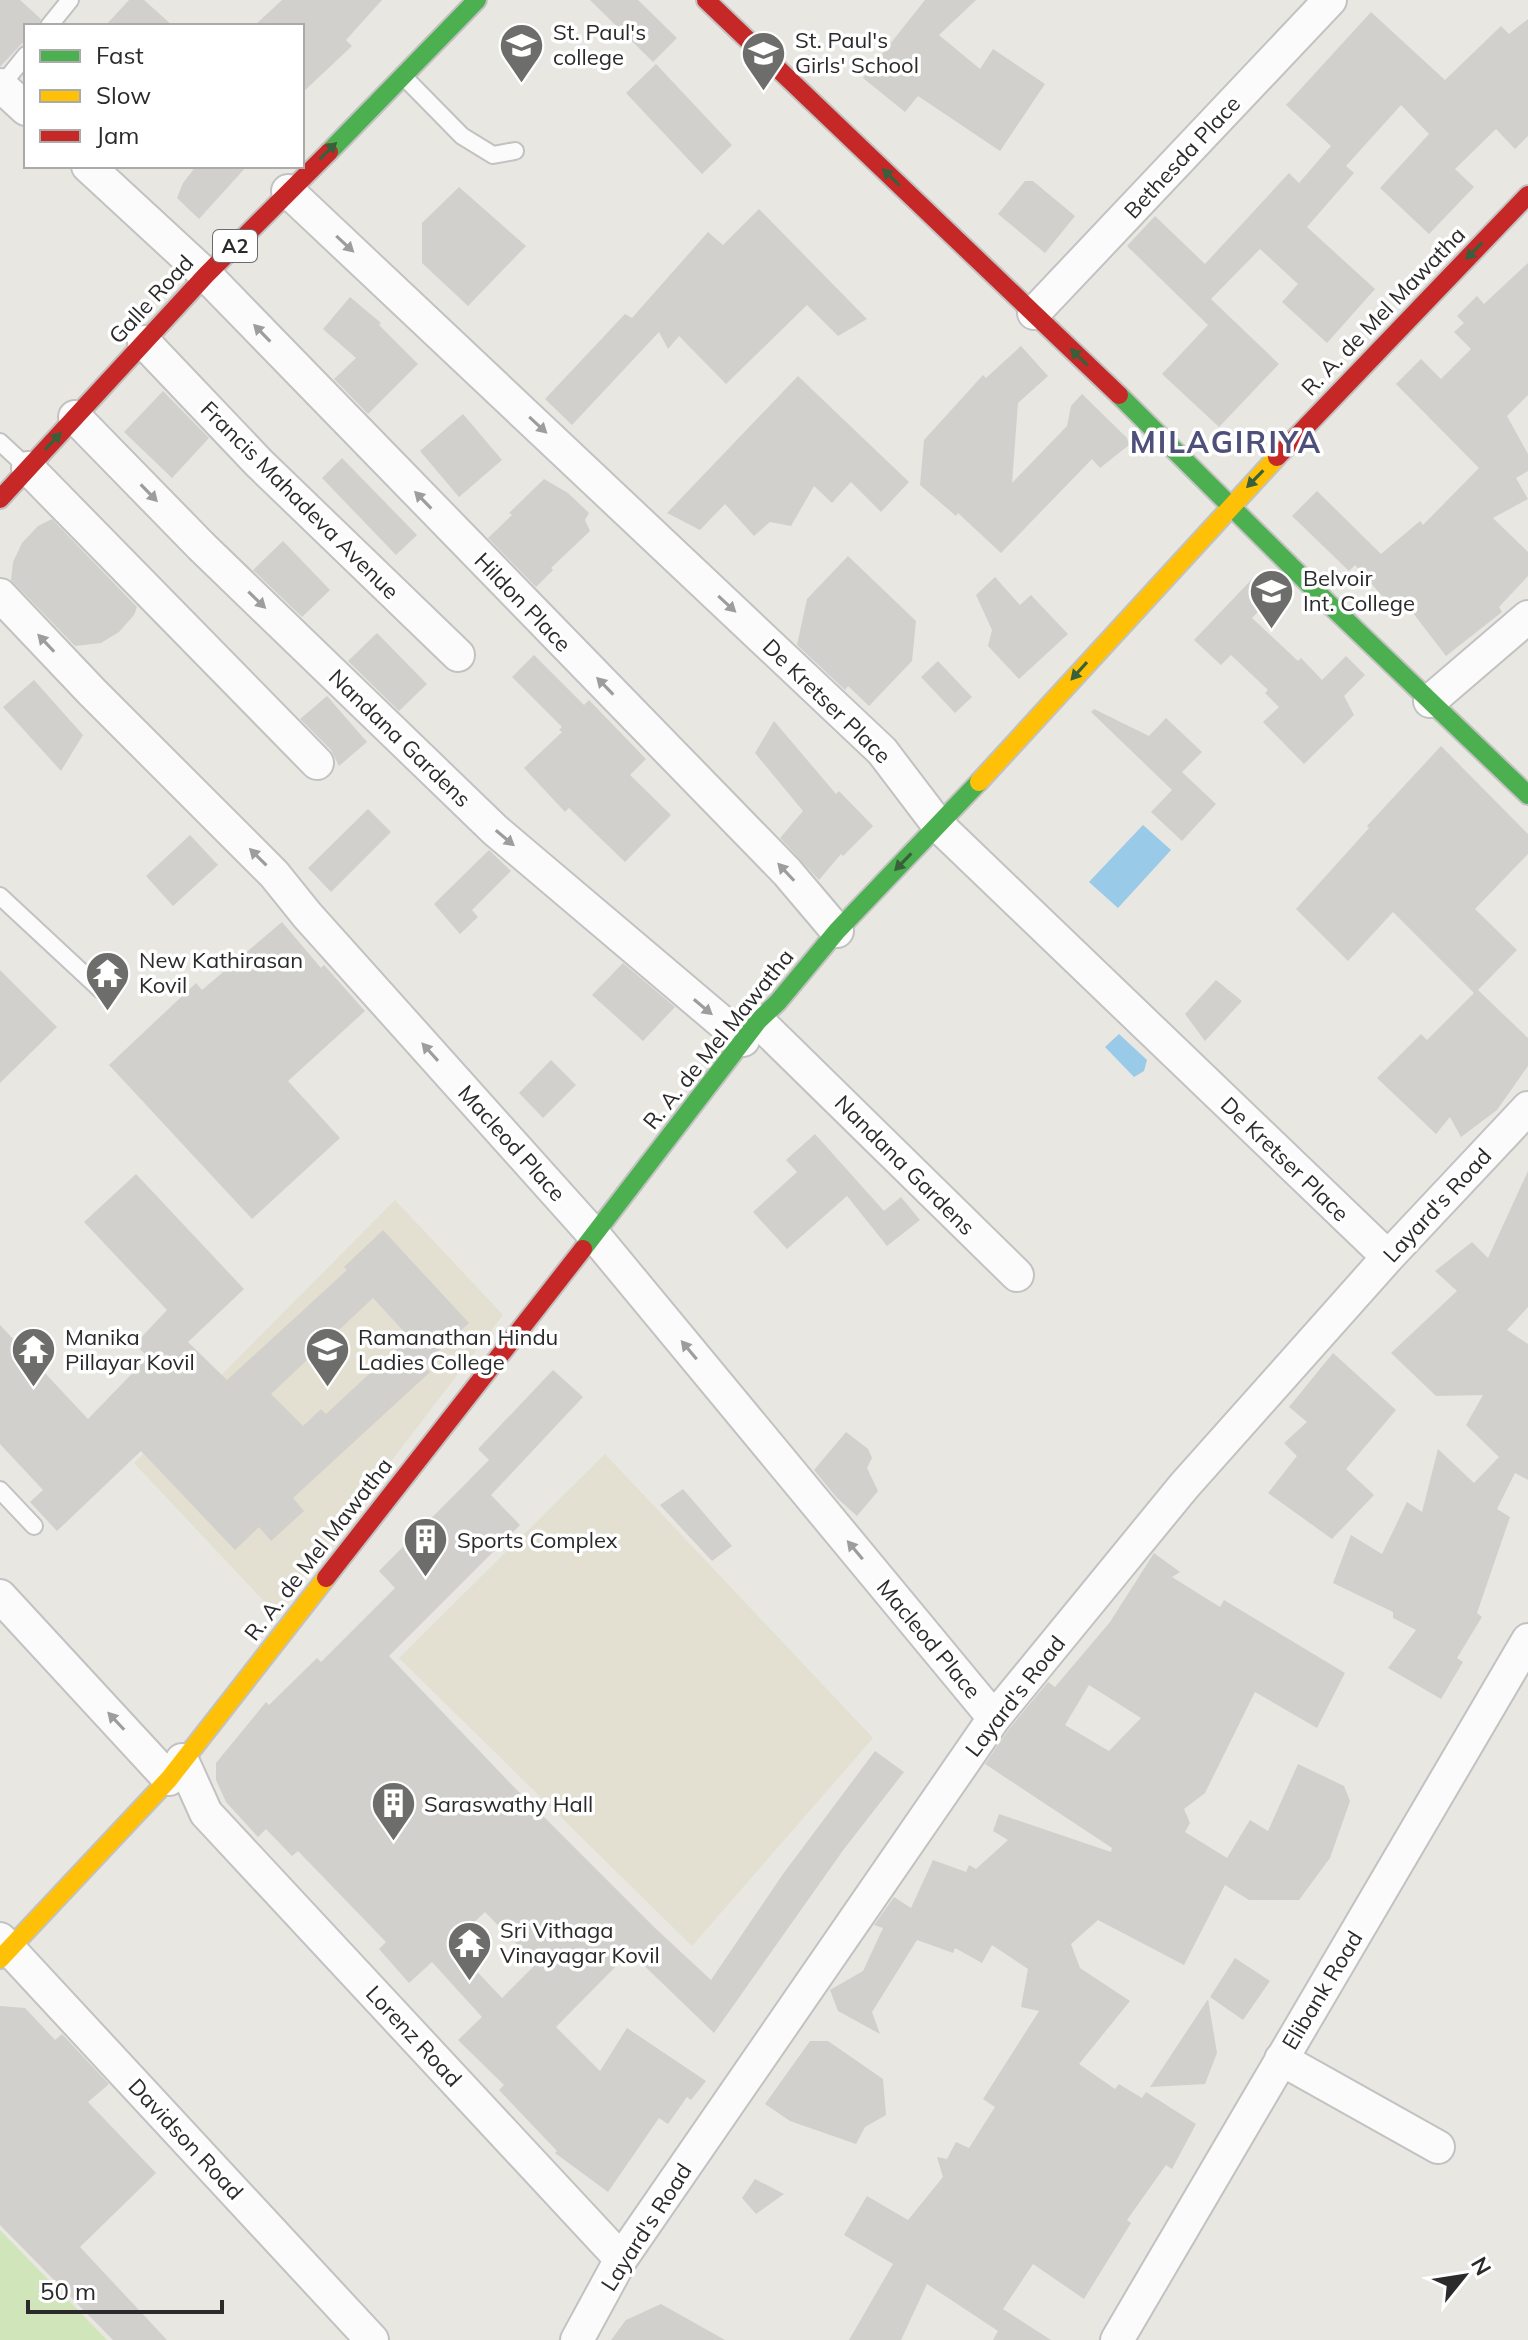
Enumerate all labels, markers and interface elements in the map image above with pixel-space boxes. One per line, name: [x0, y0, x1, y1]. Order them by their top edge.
place label: St. Paul's college: [553, 18, 646, 71]
school or university icon: St. Paul's college: [498, 21, 546, 84]
legend: [24, 24, 304, 168]
place label: St. Paul's Girls' School: [795, 26, 919, 79]
school or university icon: St. Paul's Girls' School: [740, 29, 788, 92]
text: Fast: [96, 40, 144, 70]
text: Slow: [96, 80, 151, 110]
street label: Bethesda Place: [1118, 90, 1246, 224]
text: Jam: [96, 120, 139, 150]
one-way arrow: [318, 143, 337, 161]
one-way arrow: [882, 169, 901, 187]
street label: R. A. de Mel Mawatha: [1295, 221, 1471, 401]
road number: A2: [213, 230, 257, 262]
one-way arrow: [335, 235, 354, 253]
one-way arrow: [1465, 241, 1484, 260]
street label: Galle Road: [103, 249, 199, 349]
one-way arrow: [253, 324, 271, 343]
one-way arrow: [1070, 348, 1089, 367]
street label: Francis Mahadeva Avenue: [195, 395, 405, 605]
one-way arrow: [528, 416, 547, 434]
district label: MILAGIRIYA: [1130, 423, 1322, 461]
one-way arrow: [43, 432, 61, 451]
one-way arrow: [1246, 469, 1265, 488]
one-way arrow: [139, 483, 158, 502]
one-way arrow: [414, 490, 432, 509]
street label: Hildon Place: [469, 547, 577, 657]
place label: Belvoir Int. College: [1303, 564, 1415, 617]
school or university icon: Belvoir Int. College: [1248, 567, 1296, 630]
one-way arrow: [247, 591, 266, 609]
one-way arrow: [717, 594, 736, 613]
street label: De Kretser Place: [757, 633, 897, 769]
one-way arrow: [37, 634, 55, 653]
one-way arrow: [1071, 661, 1089, 680]
street label: Nandana Gardens: [323, 663, 477, 813]
one-way arrow: [596, 677, 615, 696]
one-way arrow: [495, 829, 515, 846]
one-way arrow: [249, 848, 268, 867]
one-way arrow: [895, 852, 913, 871]
one-way arrow: [778, 863, 796, 882]
street label: R. A. de Mel Mawatha: [637, 943, 799, 1135]
place label: New Kathirasan Kovil: [139, 946, 303, 999]
temple icon: New Kathirasan Kovil: [84, 949, 132, 1012]
one-way arrow: [693, 998, 713, 1015]
one-way arrow: [422, 1042, 440, 1061]
street label: Macleod Place: [452, 1079, 572, 1207]
street label: Nandana Gardens: [829, 1089, 981, 1241]
street label: De Kretser Place: [1215, 1091, 1355, 1227]
street label: Layard's Road: [1377, 1142, 1497, 1268]
place label: Manika Pillayar Kovil: [65, 1323, 195, 1376]
place label: Ramanathan Hindu Ladies College: [358, 1323, 558, 1376]
temple icon: Manika Pillayar Kovil: [10, 1326, 58, 1389]
school or university icon: Ramanathan Hindu Ladies College: [303, 1326, 351, 1389]
one-way arrow: [681, 1340, 698, 1360]
street label: R. A. de Mel Mawatha: [238, 1452, 398, 1646]
building icon: Sports Complex: [402, 1516, 450, 1579]
place label: Sports Complex: [457, 1526, 618, 1554]
one-way arrow: [847, 1540, 864, 1560]
street label: Macleod Place: [871, 1574, 987, 1704]
street label: Layard's Road: [959, 1630, 1071, 1762]
one-way arrow: [108, 1712, 126, 1731]
building icon: Saraswathy Hall: [369, 1780, 417, 1843]
place label: Saraswathy Hall: [424, 1790, 593, 1818]
place label: Sri Vithaga Vinayagar Kovil: [500, 1916, 660, 1969]
temple icon: Sri Vithaga Vinayagar Kovil: [445, 1919, 493, 1982]
street label: Elibank Road: [1276, 1925, 1368, 2055]
street label: Lorenz Road: [360, 1980, 468, 2092]
street label: Davidson Road: [123, 2073, 249, 2205]
street label: Layard's Road: [594, 2158, 698, 2296]
north arrow: [1424, 2236, 1504, 2316]
text: N: [1465, 2252, 1498, 2280]
scale bar: [28, 2264, 222, 2314]
text: 50 m: [40, 2276, 96, 2306]

